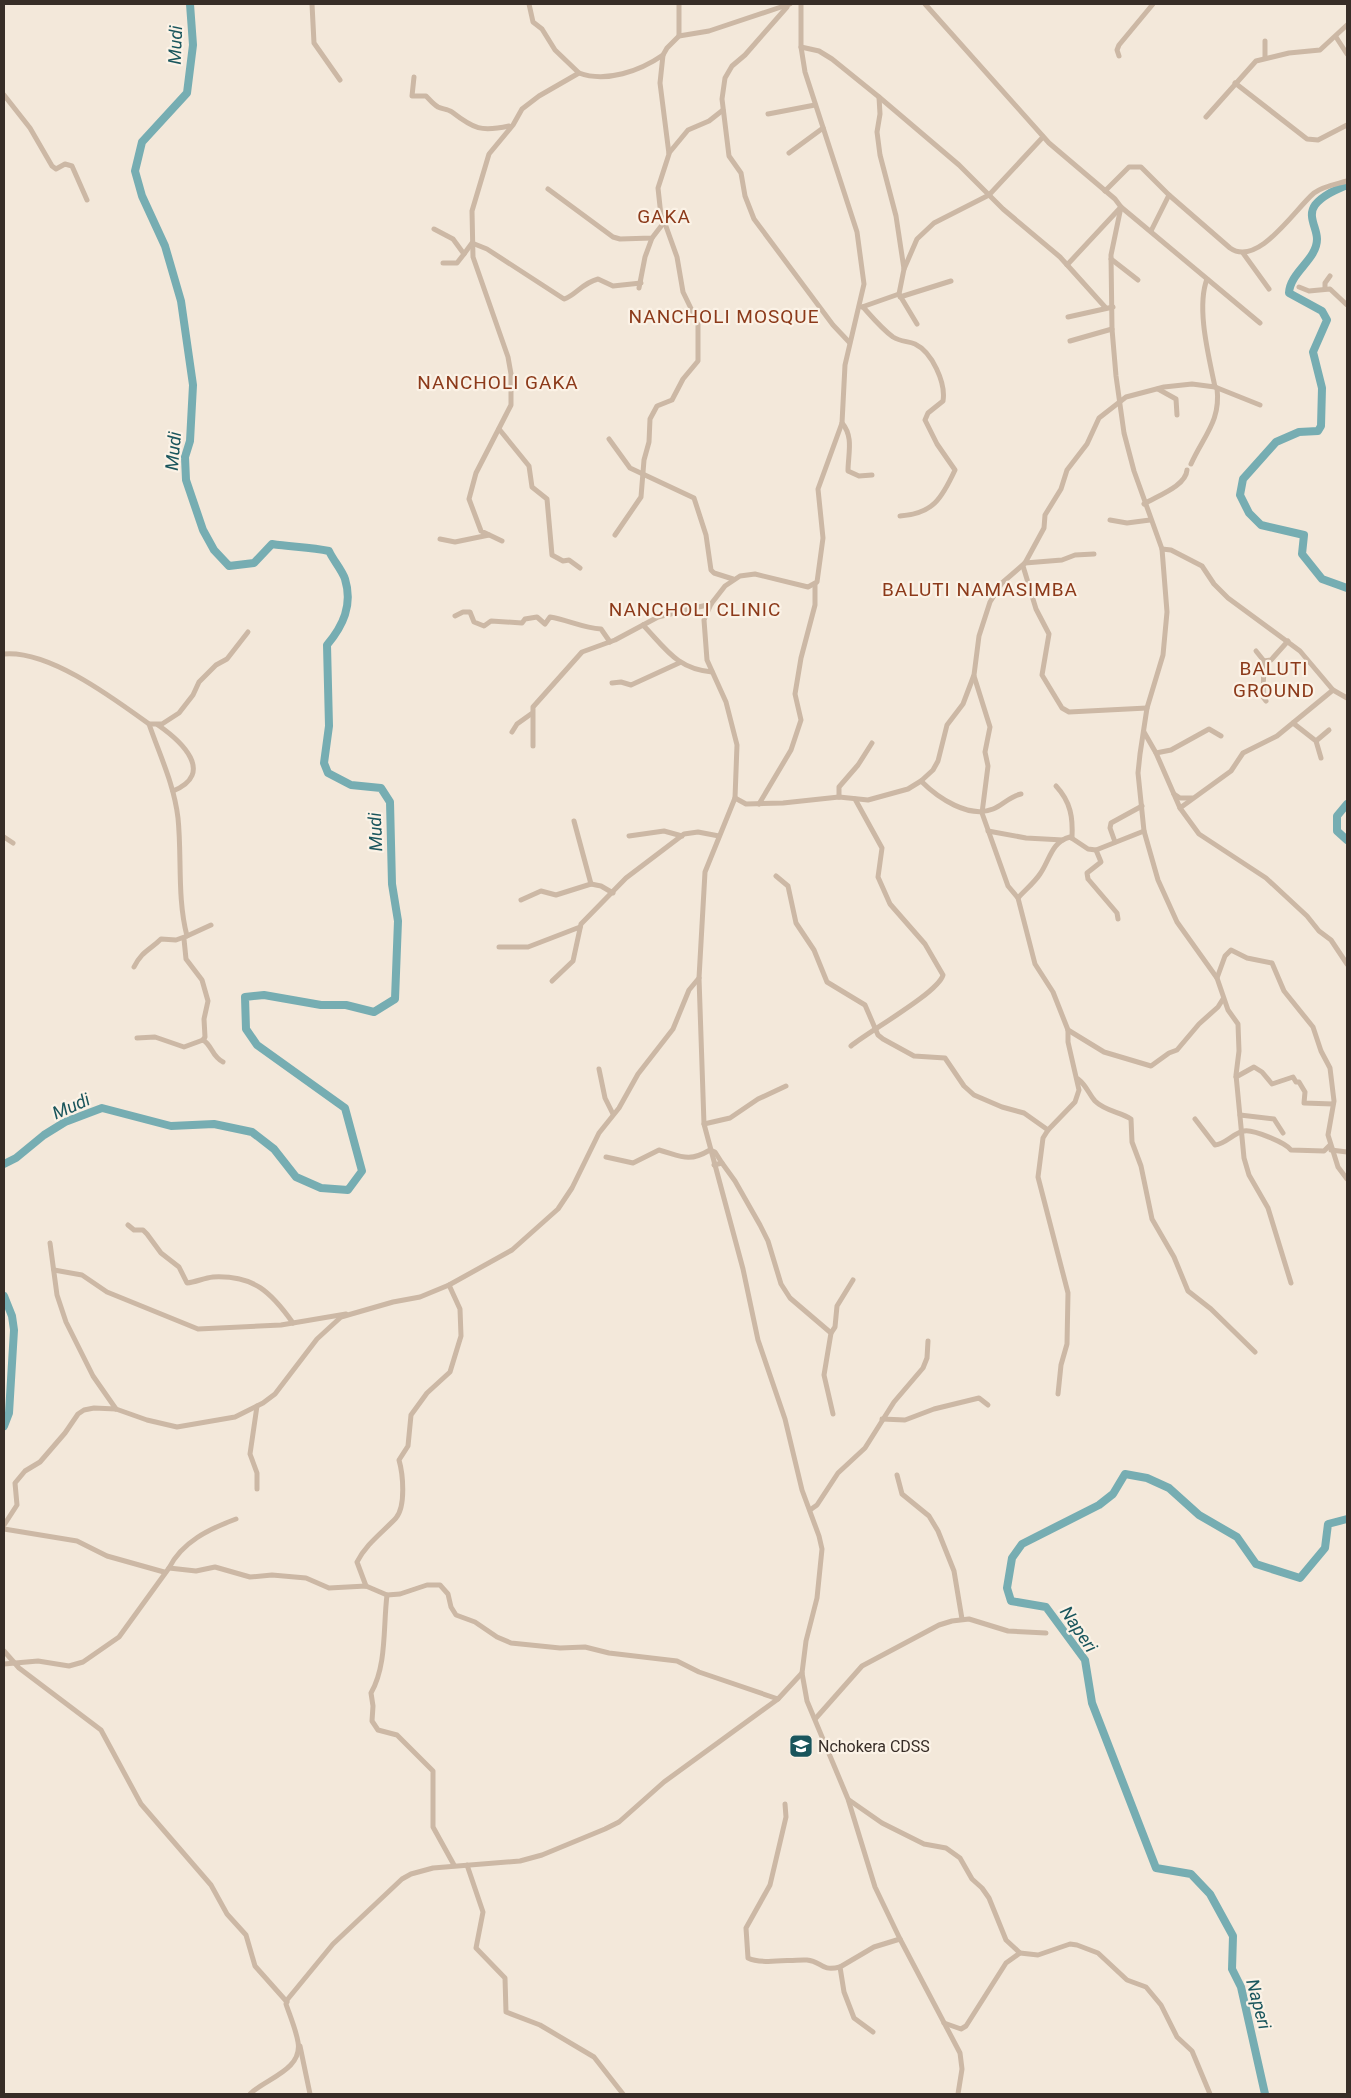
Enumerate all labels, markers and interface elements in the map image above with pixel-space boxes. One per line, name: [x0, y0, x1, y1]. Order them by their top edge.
water label: Mudi: [164, 24, 186, 65]
district label: GAKA: [637, 205, 691, 228]
district label: NANCHOLI MOSQUE: [629, 305, 819, 328]
district label: NANCHOLI GAKA: [417, 371, 579, 394]
water label: Mudi: [161, 430, 185, 471]
district label: BALUTI NAMASIMBA: [882, 578, 1078, 601]
district label: NANCHOLI CLINIC: [609, 598, 781, 621]
district label: BALUTI GROUND: [1233, 657, 1315, 702]
water label: Mudi: [364, 811, 386, 852]
water label: Mudi: [49, 1088, 94, 1124]
water label: Naperi: [1056, 1602, 1102, 1657]
school or university icon: Nchokera CDSS: [788, 1733, 814, 1759]
place label: Nchokera CDSS: [818, 1737, 930, 1756]
water label: Naperi: [1242, 1977, 1276, 2032]

